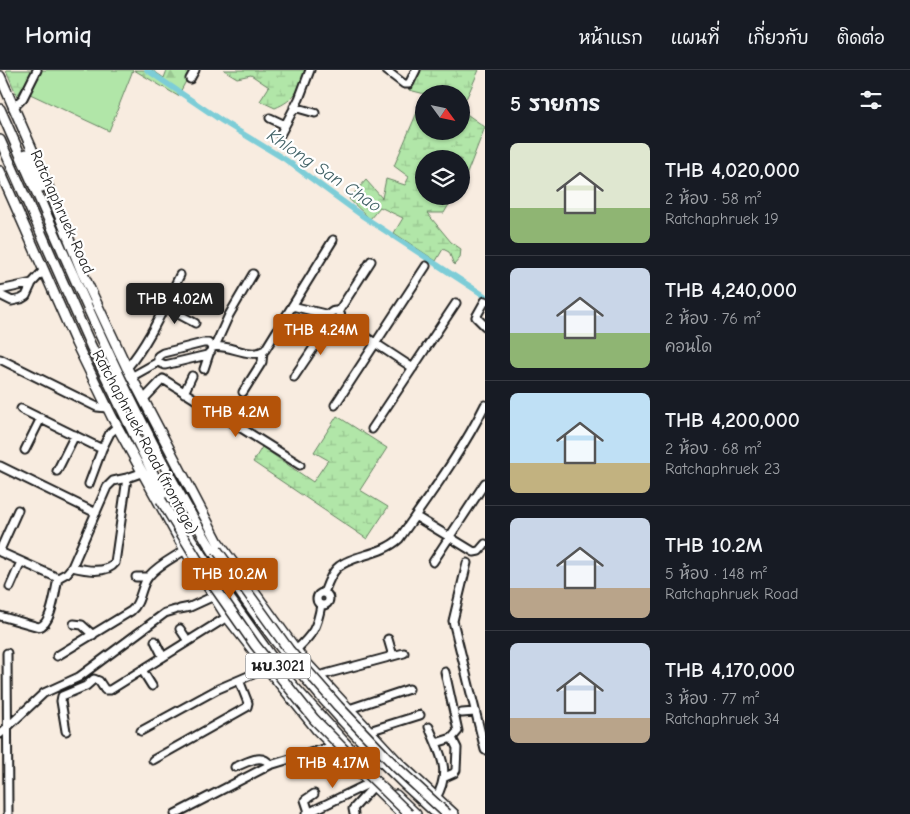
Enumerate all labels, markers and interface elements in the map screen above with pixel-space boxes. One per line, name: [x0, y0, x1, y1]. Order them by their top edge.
text: Homiq: [25, 21, 92, 49]
text: หน้าแรก: [579, 28, 643, 49]
text: แผนที่: [671, 28, 719, 49]
text: เกี่ยวกับ: [747, 28, 809, 49]
text: ติดต่อ: [837, 28, 885, 49]
north arrow: [415, 85, 470, 140]
map controls: [415, 85, 470, 205]
icon: filters: [857, 86, 885, 114]
text: 5 รายการ: [510, 92, 600, 116]
water label: Khlong San Chao: [263, 125, 385, 217]
street label: Ratchaphruek Road: [27, 147, 97, 277]
button: layers: [415, 150, 470, 205]
text: THB 4,020,000: [665, 158, 800, 182]
icon: home: [550, 163, 610, 223]
text: 2 ห้อง · 58 m²: [665, 190, 761, 208]
text: Ratchaphruek 19: [665, 210, 779, 228]
text: THB 4,240,000: [665, 278, 797, 302]
pin: THB 4.02M: [118, 282, 232, 325]
icon: home: [550, 288, 610, 348]
text: THB 4.02M: [137, 290, 213, 308]
text: 2 ห้อง · 76 m²: [665, 310, 761, 328]
pin: THB 4.24M: [264, 314, 378, 356]
text: THB 4.24M: [284, 321, 358, 339]
text: คอนโด: [665, 338, 712, 356]
street label: Ratchaphruek Road (frontage): [89, 347, 201, 537]
pin: THB 4.2M: [184, 396, 288, 438]
text: THB 4.2M: [203, 403, 269, 421]
text: THB 4,200,000: [665, 408, 800, 432]
icon: home: [550, 413, 610, 473]
text: 2 ห้อง · 68 m²: [665, 440, 761, 458]
text: Ratchaphruek 23: [665, 460, 780, 478]
text: THB 10.2M: [665, 533, 763, 557]
icon: home: [550, 538, 610, 598]
pin: THB 10.2M: [173, 558, 287, 600]
text: THB 10.2M: [193, 565, 267, 583]
text: 5 ห้อง · 148 m²: [665, 565, 767, 583]
text: Ratchaphruek Road: [665, 585, 799, 603]
road number: นบ.3021: [246, 654, 310, 678]
text: THB 4,170,000: [665, 658, 795, 682]
icon: home: [550, 663, 610, 723]
text: 3 ห้อง · 77 m²: [665, 690, 759, 708]
text: Ratchaphruek 34: [665, 710, 780, 728]
pin: THB 4.17M: [276, 746, 390, 789]
text: THB 4.17M: [297, 754, 369, 772]

